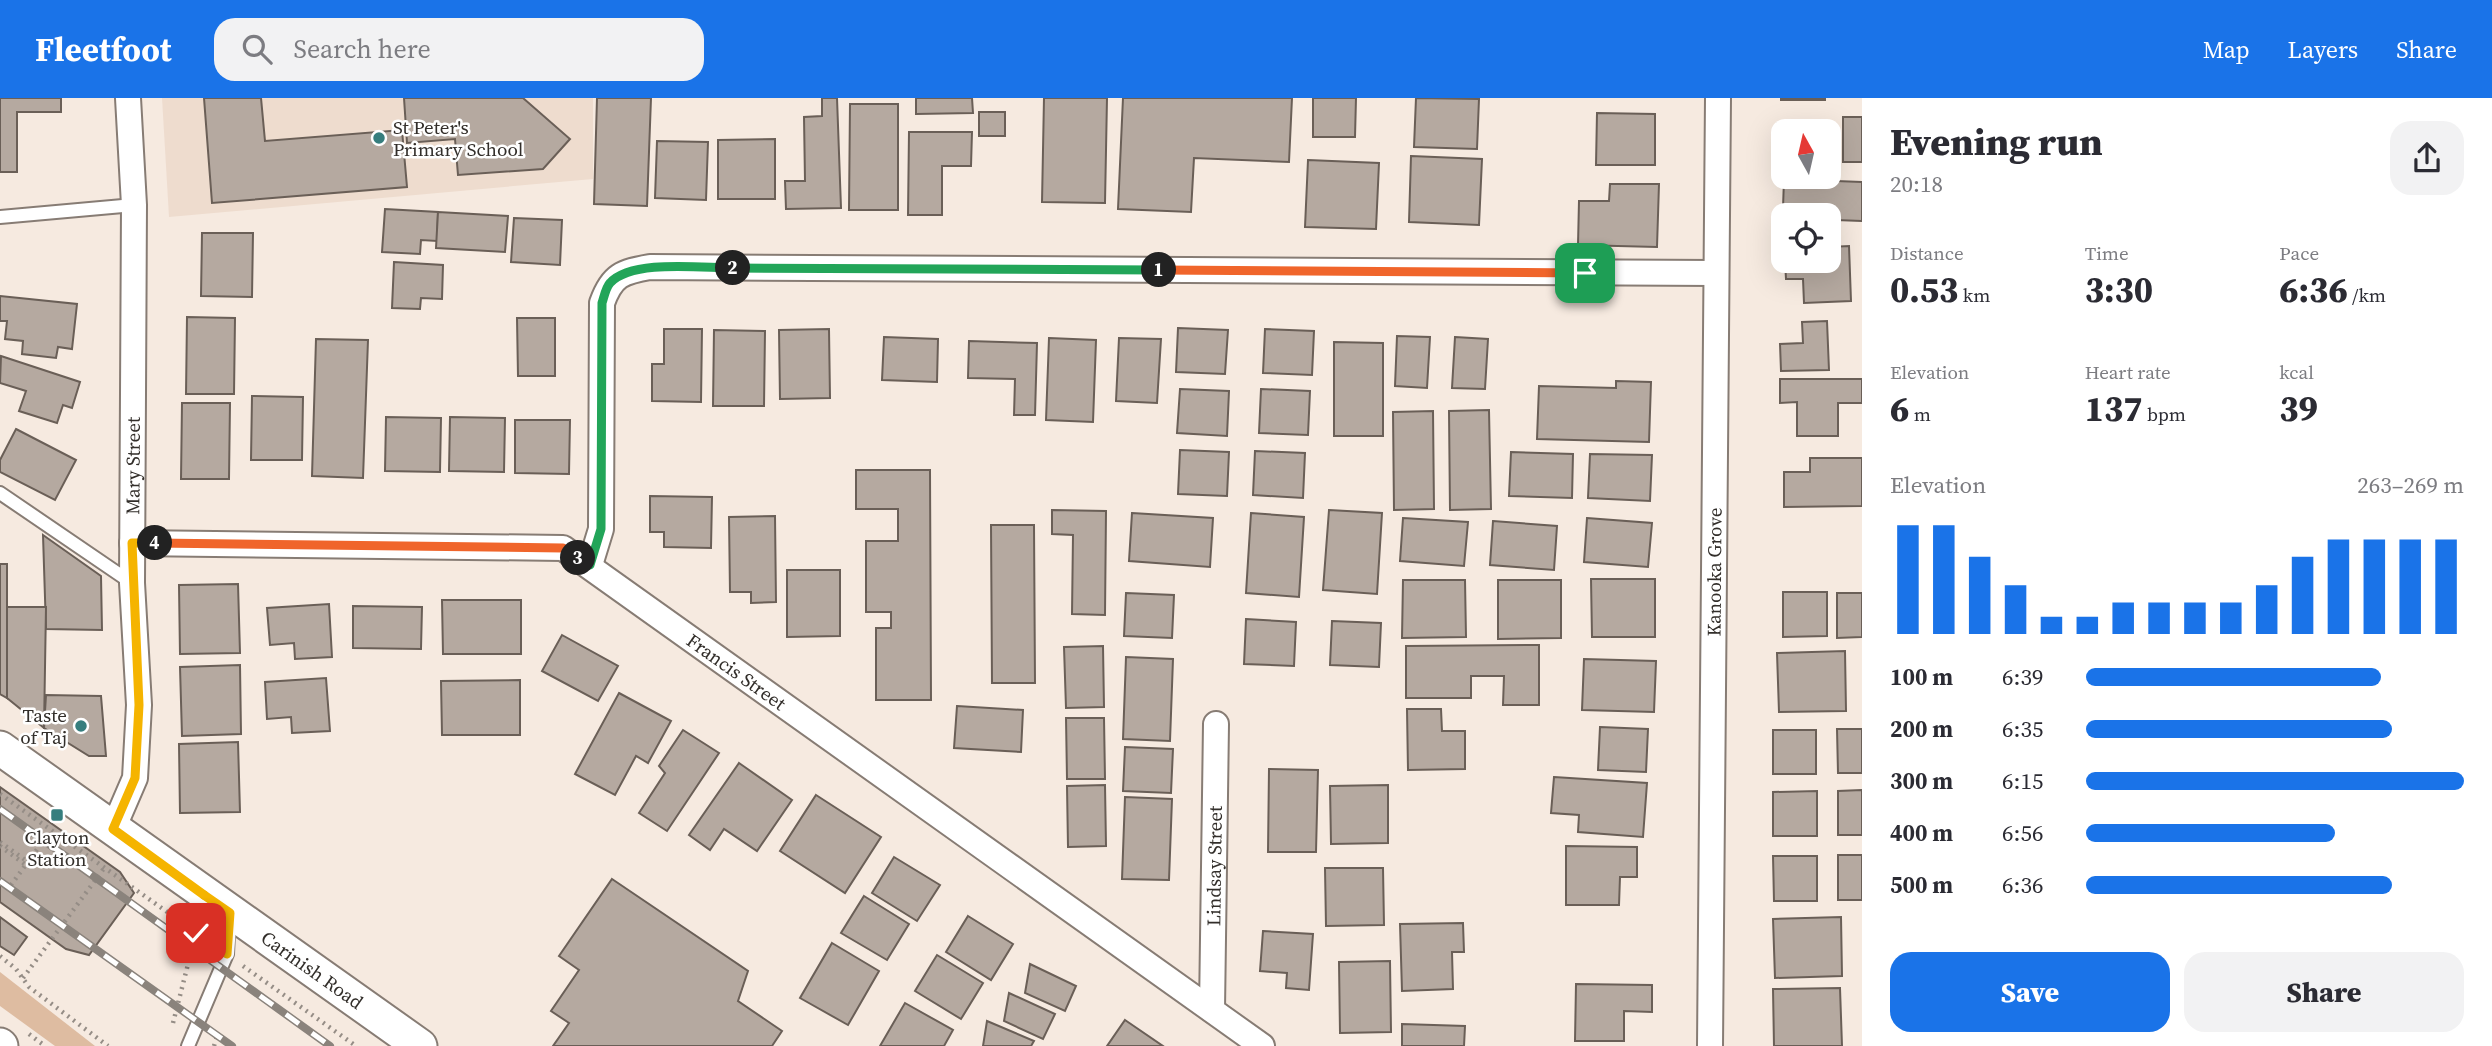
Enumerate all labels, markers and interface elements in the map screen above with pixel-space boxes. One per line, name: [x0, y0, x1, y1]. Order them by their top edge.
search box: [214, 18, 704, 81]
text: Fleetfoot: [35, 27, 172, 72]
icon: search: [238, 30, 276, 68]
text: Search here: [294, 31, 431, 67]
text: Map: [2203, 33, 2250, 66]
text: Layers: [2288, 33, 2358, 66]
text: Share: [2396, 33, 2457, 66]
place label: St Peter's Primary School: [393, 114, 524, 162]
text: Evening run: [1890, 116, 2103, 168]
north arrow: [1771, 119, 1841, 189]
map controls: [1771, 119, 1841, 273]
button: share: [2390, 121, 2464, 195]
marker: St Peter's Primary School: [371, 130, 387, 146]
text: 20:18: [1890, 168, 1943, 200]
button: locate: [1771, 203, 1841, 273]
text: Distance: [1890, 240, 1964, 266]
text: Time: [2085, 240, 2129, 266]
text: Pace: [2279, 240, 2319, 266]
pin: [1555, 243, 1615, 303]
pin: 2: [716, 250, 750, 286]
pin: 1: [1142, 252, 1176, 288]
text: 2: [727, 254, 738, 280]
icon: arrive: [1566, 254, 1604, 292]
text: 1: [1153, 256, 1164, 282]
text: 0.53: [1890, 266, 1958, 314]
text: 3:30: [2085, 266, 2153, 314]
text: 6:36: [2279, 266, 2348, 314]
text: km: [1958, 282, 1990, 308]
text: /km: [2348, 282, 2386, 308]
text: Elevation: [1890, 359, 1969, 385]
text: Heart rate: [2085, 359, 2171, 385]
text: kcal: [2279, 359, 2314, 385]
text: 6: [1890, 385, 1909, 433]
text: 137: [2085, 385, 2143, 433]
text: 39: [2279, 385, 2318, 433]
text: m: [1909, 401, 1931, 427]
text: bpm: [2143, 401, 2186, 427]
street label: Mary Street: [119, 416, 146, 515]
text: Elevation: [1890, 469, 1986, 501]
text: 263–269 m: [2357, 469, 2464, 501]
street label: Kanooka Grove: [1700, 507, 1728, 637]
pin: 4: [138, 526, 172, 560]
text: 4: [149, 529, 160, 555]
pin: 3: [560, 540, 596, 575]
text: 3: [572, 544, 583, 570]
street label: Francis Street: [682, 627, 792, 716]
text: 100 m: [1890, 661, 1953, 693]
text: 6:39: [2002, 661, 2043, 693]
place label: Taste of Taj: [20, 702, 67, 750]
text: 200 m: [1890, 713, 1953, 745]
text: 6:35: [2002, 713, 2043, 745]
marker: Taste of Taj: [73, 718, 89, 734]
text: 300 m: [1890, 765, 1953, 797]
text: 6:15: [2002, 765, 2043, 797]
street label: Lindsay Street: [1200, 805, 1228, 926]
marker: Clayton Station: [49, 807, 65, 823]
text: 400 m: [1890, 817, 1953, 849]
text: 6:56: [2002, 817, 2043, 849]
place label: Clayton Station: [25, 824, 89, 872]
text: 500 m: [1890, 869, 1953, 901]
text: 6:36: [2002, 869, 2043, 901]
pin: [166, 903, 226, 963]
icon: check: [177, 914, 215, 952]
street label: Carinish Road: [256, 924, 369, 1015]
button: Save: [1890, 952, 2170, 1032]
button: Share: [2184, 952, 2464, 1032]

